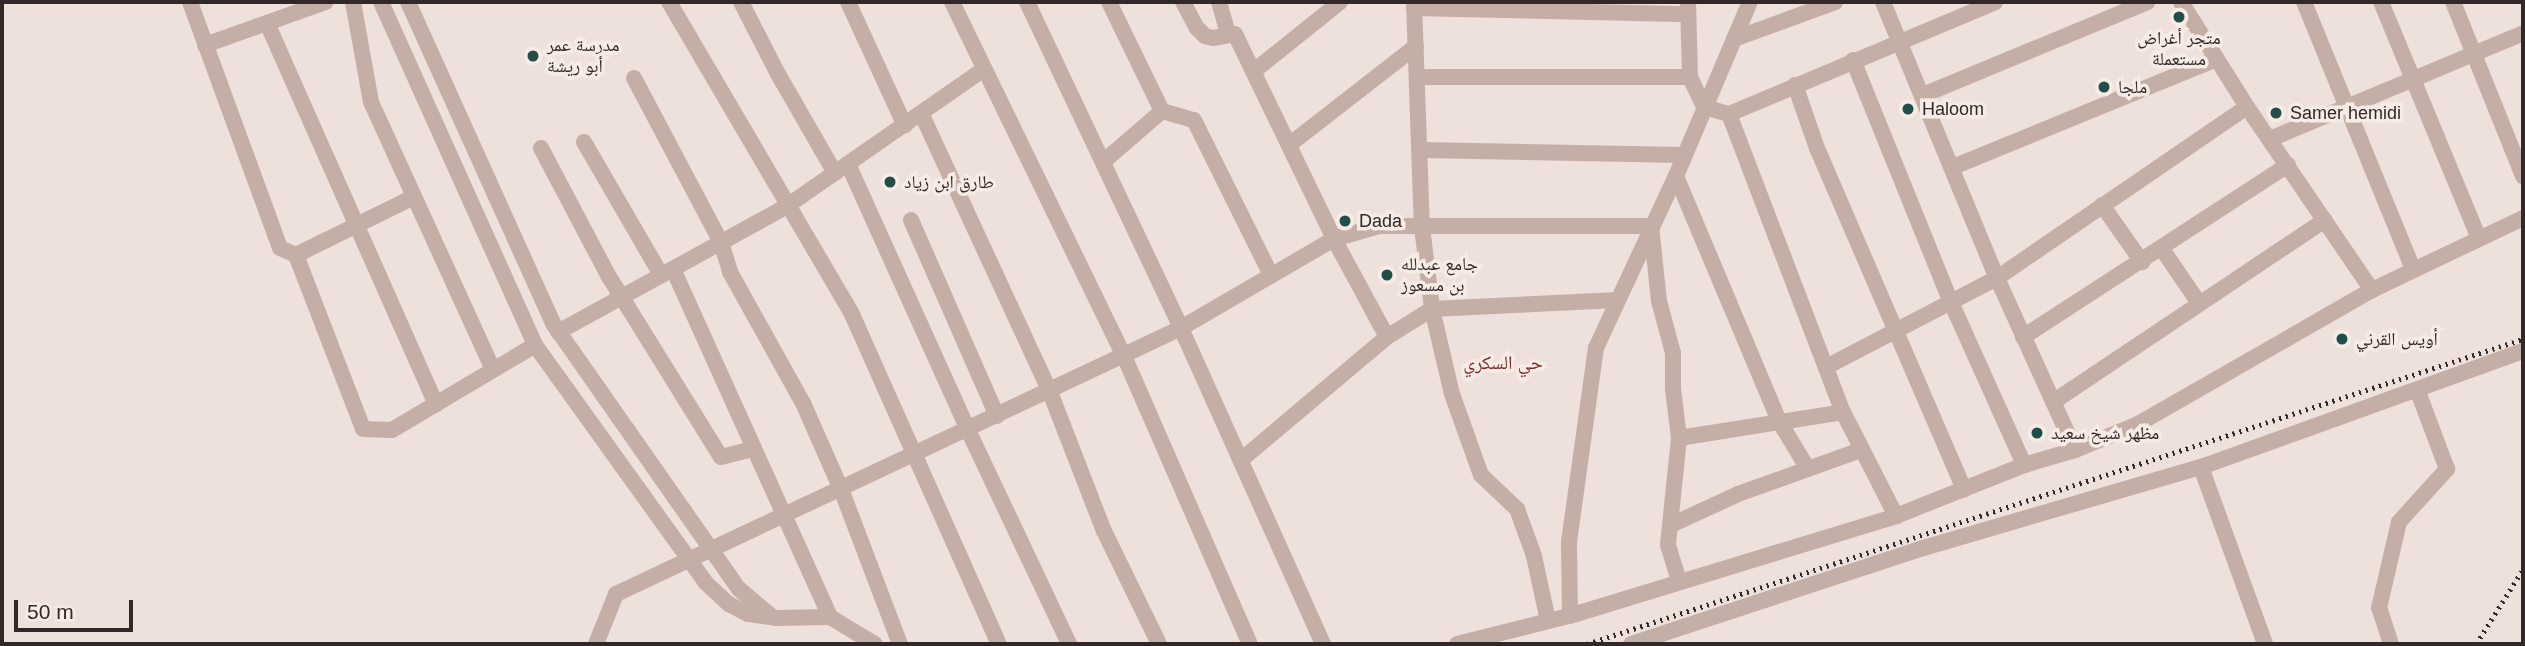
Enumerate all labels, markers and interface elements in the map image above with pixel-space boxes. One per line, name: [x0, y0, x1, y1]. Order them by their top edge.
marker: متجر أغراض مستعملة: [2171, 9, 2187, 25]
place label: متجر أغراض مستعملة: [2137, 28, 2221, 70]
place label: مدرسة عمر أبو ريشة: [547, 35, 619, 78]
marker: مدرسة عمر أبو ريشة: [525, 48, 541, 64]
place label: ملجا: [2118, 76, 2147, 98]
marker: ملجا: [2096, 79, 2112, 95]
place label: Haloom: [1922, 98, 1984, 120]
marker: Haloom: [1900, 101, 1916, 117]
place label: Samer hemidi: [2290, 102, 2401, 124]
marker: Samer hemidi: [2268, 105, 2284, 121]
place label: طارق ابن زياد: [904, 171, 994, 193]
marker: طارق ابن زياد: [882, 174, 898, 190]
place label: Dada: [1359, 210, 1402, 232]
marker: Dada: [1337, 213, 1353, 229]
place label: جامع عبدلله بن مسعوز: [1401, 254, 1478, 296]
marker: جامع عبدلله بن مسعوز: [1379, 267, 1395, 283]
place label: أويس القرني: [2356, 328, 2438, 350]
marker: أويس القرني: [2334, 331, 2350, 347]
district label: حي السكري: [1463, 352, 1543, 374]
place label: مظهر شيخ سعيد: [2051, 422, 2159, 444]
marker: مظهر شيخ سعيد: [2029, 425, 2045, 441]
scale bar: [18, 586, 136, 630]
text: 50 m: [27, 600, 74, 623]

